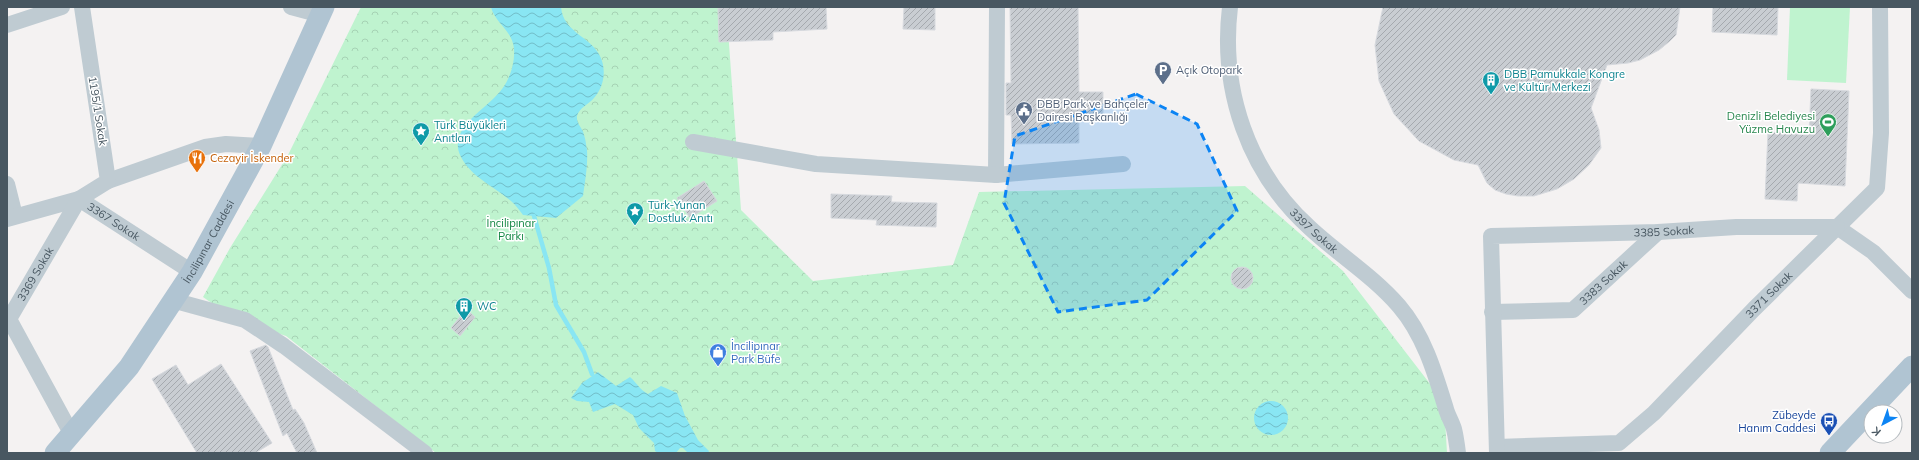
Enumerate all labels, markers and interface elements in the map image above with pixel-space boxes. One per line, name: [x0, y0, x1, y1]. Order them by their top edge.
parking icon: Açık Otopark: [1153, 60, 1173, 85]
place label: Açık Otopark: [1176, 63, 1242, 77]
place label: DBB Pamukkale Kongre ve Kültür Merkezi: [1504, 67, 1625, 94]
building icon: DBB Pamukkale Kongre ve Kültür Merkezi: [1481, 70, 1501, 95]
street label: 1195/1 Sokak: [86, 75, 110, 147]
place label: DBB Park ve Bahçeler Dairesi Başkanlığı: [1037, 97, 1148, 124]
public building icon: DBB Park ve Bahçeler Dairesi Başkanlığı: [1014, 100, 1034, 125]
place label: Denizli Belediyesi Yüzme Havuzu: [1727, 109, 1815, 136]
sports icon: Denizli Belediyesi Yüzme Havuzu: [1818, 112, 1838, 137]
place label: Türk Büyükleri Anıtları: [434, 118, 506, 145]
place icon: Türk Büyükleri Anıtları: [411, 121, 431, 146]
restaurant icon: Cezayir İskender: [187, 148, 207, 173]
place label: Cezayir İskender: [210, 151, 293, 165]
street label: İncilipınar Caddesi: [180, 198, 237, 286]
place label: Türk-Yunan Dostluk Anıtı: [648, 198, 713, 225]
street label: 3367 Sokak: [85, 199, 143, 244]
place icon: Türk-Yunan Dostluk Anıtı: [625, 201, 645, 226]
street label: 3397 Sokak: [1287, 205, 1341, 256]
park label: İncilipınar Parkı: [487, 216, 535, 243]
street label: 3385 Sokak: [1634, 223, 1695, 240]
street label: 3369 Sokak: [14, 244, 57, 303]
street label: 3383 Sokak: [1576, 257, 1630, 308]
street label: 3371 Sokak: [1742, 268, 1795, 321]
building icon: WC: [454, 296, 474, 321]
place label: WC: [477, 299, 497, 313]
place label: İncilipınar Park Büfe: [731, 339, 780, 366]
shop icon: İncilipınar Park Büfe: [708, 342, 728, 367]
north arrow: [1863, 404, 1903, 444]
place label: Zübeyde Hanım Caddesi: [1738, 408, 1816, 435]
bus stop icon: Zübeyde Hanım Caddesi: [1819, 411, 1839, 436]
text: K: [1869, 423, 1884, 439]

